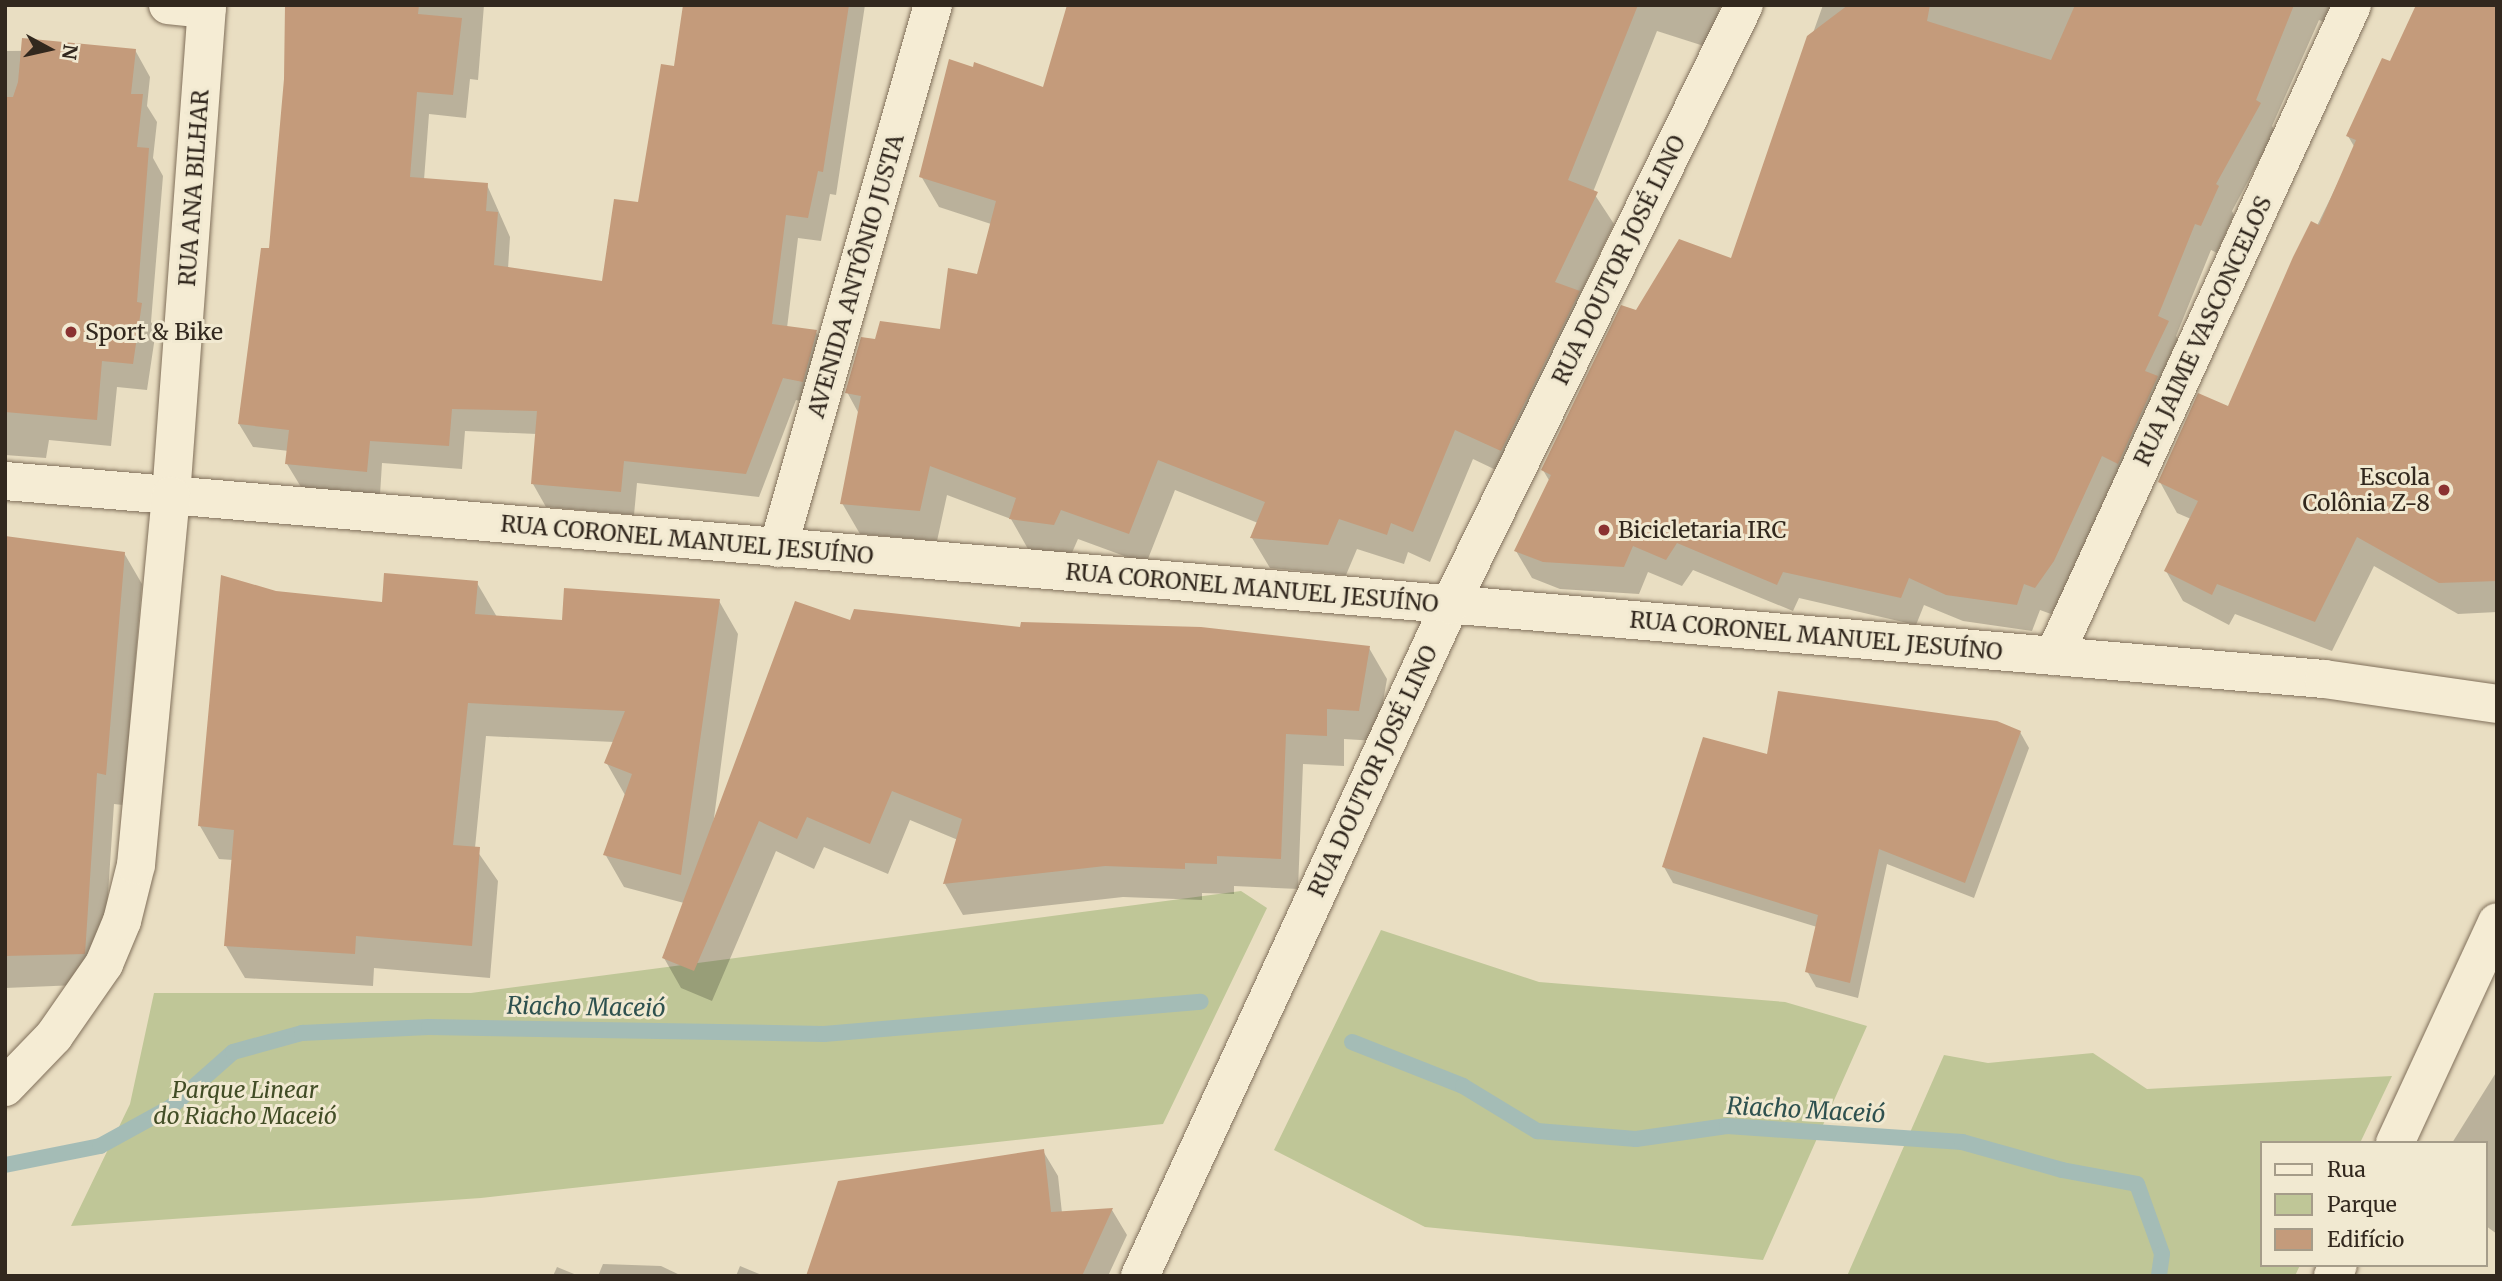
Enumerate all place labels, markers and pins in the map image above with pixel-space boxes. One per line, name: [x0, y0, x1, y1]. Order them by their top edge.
place label: Sport & Bike: [85, 318, 223, 346]
marker: Sport & Bike: [63, 324, 79, 340]
place label: Escola Colônia Z-8: [2302, 463, 2430, 517]
marker: Escola Colônia Z-8: [2436, 482, 2452, 498]
place label: Bicicletaria IRC: [1618, 516, 1787, 544]
marker: Bicicletaria IRC: [1596, 522, 1612, 538]

